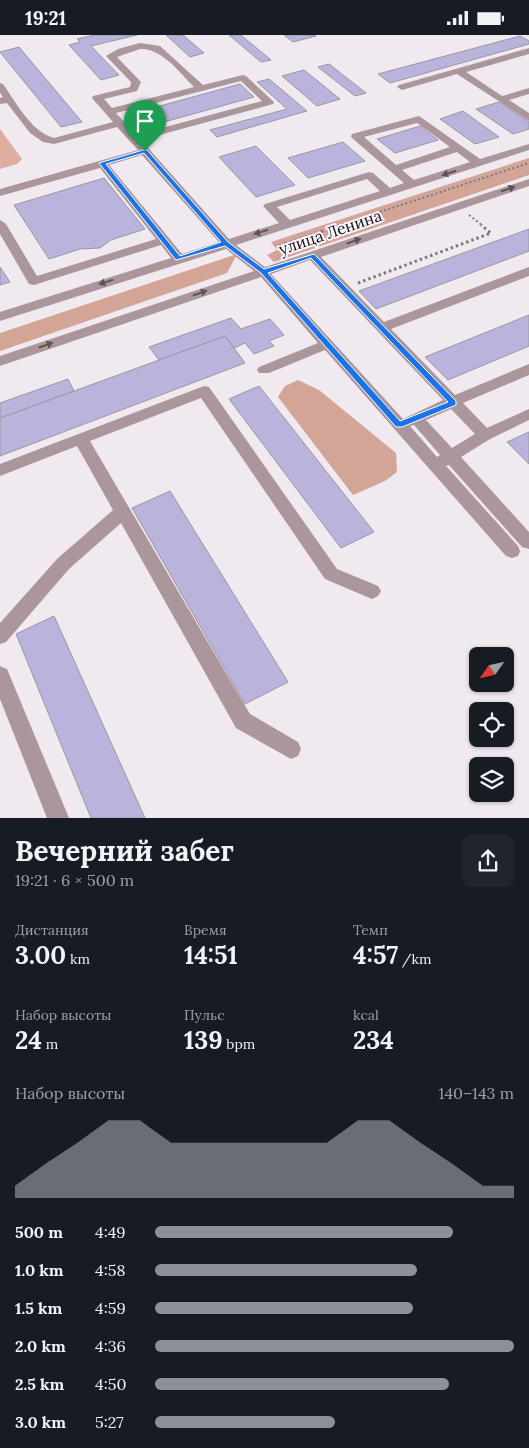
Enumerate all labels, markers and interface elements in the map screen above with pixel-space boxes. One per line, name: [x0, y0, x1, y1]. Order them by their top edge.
text: 19:21: [25, 6, 66, 30]
pin: [124, 100, 166, 151]
icon: arrive: [131, 107, 159, 135]
one-way arrow: [442, 170, 457, 177]
one-way arrow: [501, 185, 516, 193]
street label: улица Ленина: [276, 205, 384, 259]
one-way arrow: [253, 229, 268, 237]
one-way arrow: [347, 237, 362, 245]
one-way arrow: [99, 279, 114, 286]
one-way arrow: [193, 289, 208, 297]
one-way arrow: [39, 341, 54, 349]
north arrow: [469, 647, 514, 693]
map controls: [469, 647, 514, 802]
button: locate: [469, 702, 514, 747]
button: layers: [469, 757, 514, 802]
text: Вечерний забег: [15, 833, 234, 869]
button: share: [462, 835, 514, 887]
text: 19:21 · 6 × 500 m: [15, 870, 134, 890]
text: Дистанция: [15, 921, 89, 939]
text: Время: [184, 921, 227, 939]
text: Темп: [353, 921, 388, 939]
text: 3.00: [15, 939, 66, 971]
text: 14:51: [184, 939, 238, 971]
text: 4:57: [353, 939, 398, 971]
text: km: [66, 950, 90, 968]
text: /km: [398, 950, 432, 968]
text: Набор высоты: [15, 1006, 111, 1024]
text: Пульс: [184, 1006, 225, 1024]
text: kcal: [353, 1006, 379, 1024]
text: 24: [15, 1024, 42, 1056]
text: 139: [184, 1024, 223, 1056]
text: 234: [353, 1024, 394, 1056]
text: m: [42, 1035, 58, 1053]
text: bpm: [223, 1035, 255, 1053]
text: Набор высоты: [15, 1083, 125, 1103]
text: 140–143 m: [439, 1083, 514, 1103]
text: 500 m: [15, 1222, 63, 1242]
text: 4:49: [95, 1222, 126, 1242]
text: 1.0 km: [15, 1260, 64, 1280]
text: 4:58: [95, 1260, 125, 1280]
text: 1.5 km: [15, 1298, 62, 1318]
text: 4:59: [95, 1298, 126, 1318]
text: 2.0 km: [15, 1336, 66, 1356]
text: 4:36: [95, 1336, 126, 1356]
text: 2.5 km: [15, 1374, 64, 1394]
text: 4:50: [95, 1374, 126, 1394]
text: 3.0 km: [15, 1412, 66, 1432]
text: 5:27: [95, 1412, 124, 1432]

